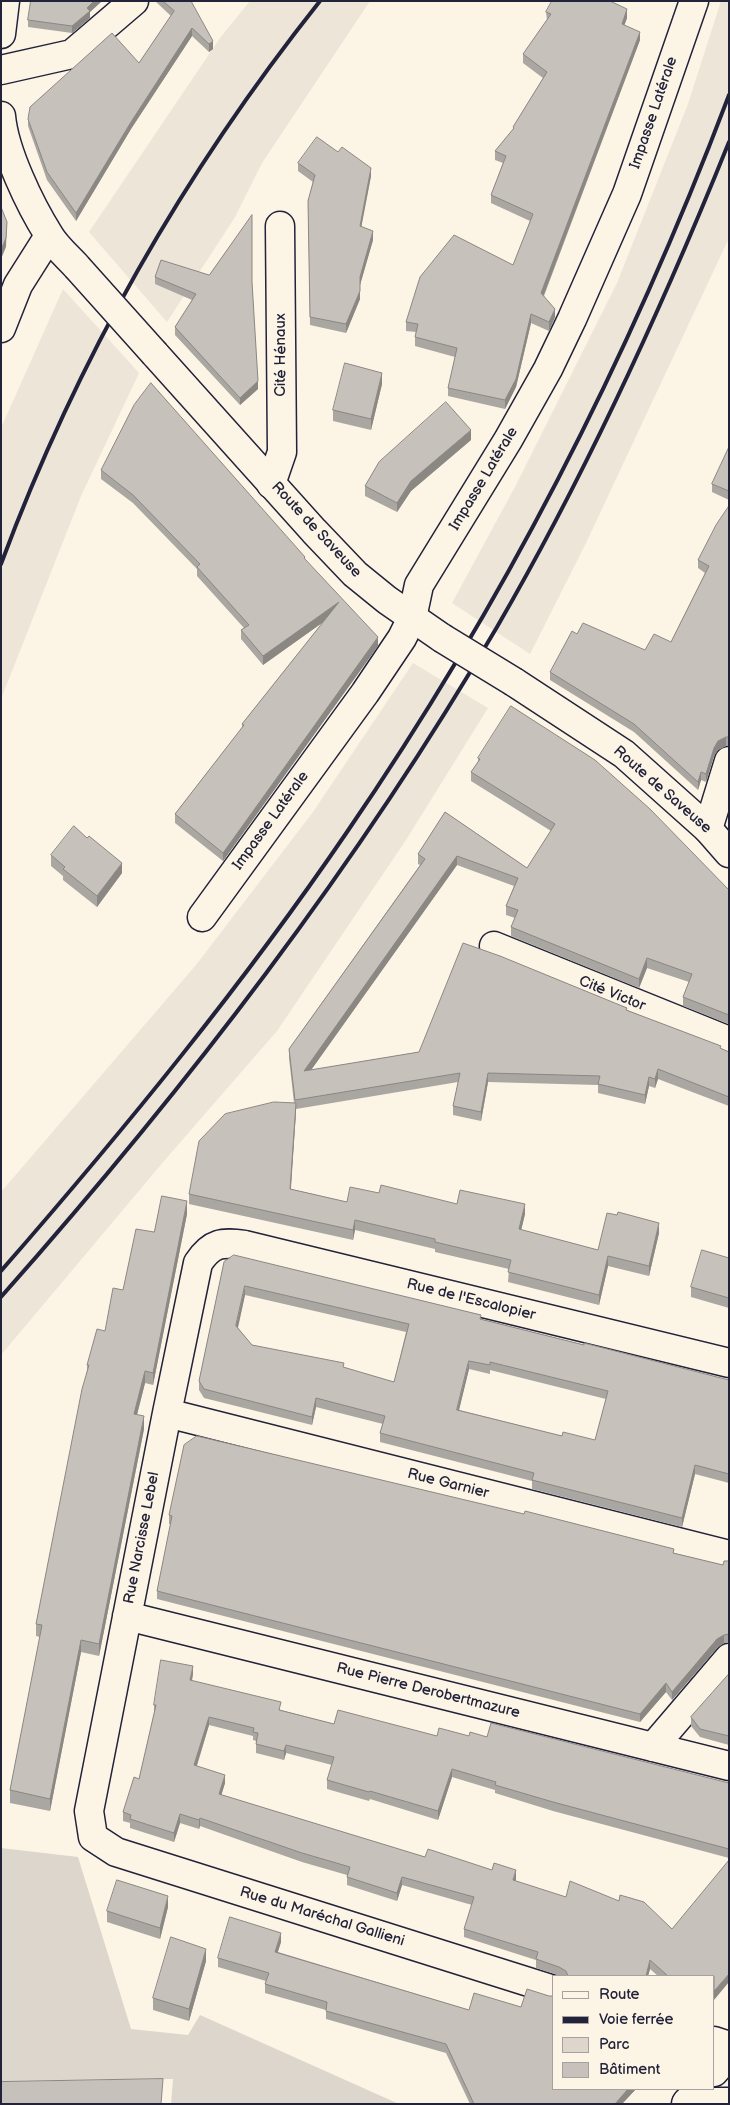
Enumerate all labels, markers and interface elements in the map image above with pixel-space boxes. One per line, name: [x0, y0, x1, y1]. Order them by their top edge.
street label: Impasse Latérale: [626, 54, 682, 172]
street label: Cité Hénaux: [272, 313, 290, 397]
street label: Impasse Latérale: [446, 424, 522, 534]
street label: Route de Saveuse: [267, 478, 365, 582]
street label: Route de Saveuse: [609, 742, 715, 838]
street label: Impasse Latérale: [229, 768, 313, 874]
street label: Cité Victor: [576, 972, 648, 1016]
street label: Rue de l'Escalopier: [405, 1275, 537, 1325]
street label: Rue Garnier: [405, 1465, 491, 1503]
street label: Rue Narcisse Lebel: [120, 1471, 164, 1605]
street label: Rue Pierre Derobertmazure: [334, 1659, 522, 1723]
street label: Rue du Maréchal Gallieni: [237, 1883, 407, 1951]
legend: [552, 1975, 715, 2090]
text: Route: [599, 1985, 639, 2004]
text: Voie ferrée: [599, 2010, 674, 2029]
text: Parc: [599, 2035, 629, 2054]
text: Bâtiment: [599, 2060, 660, 2079]

